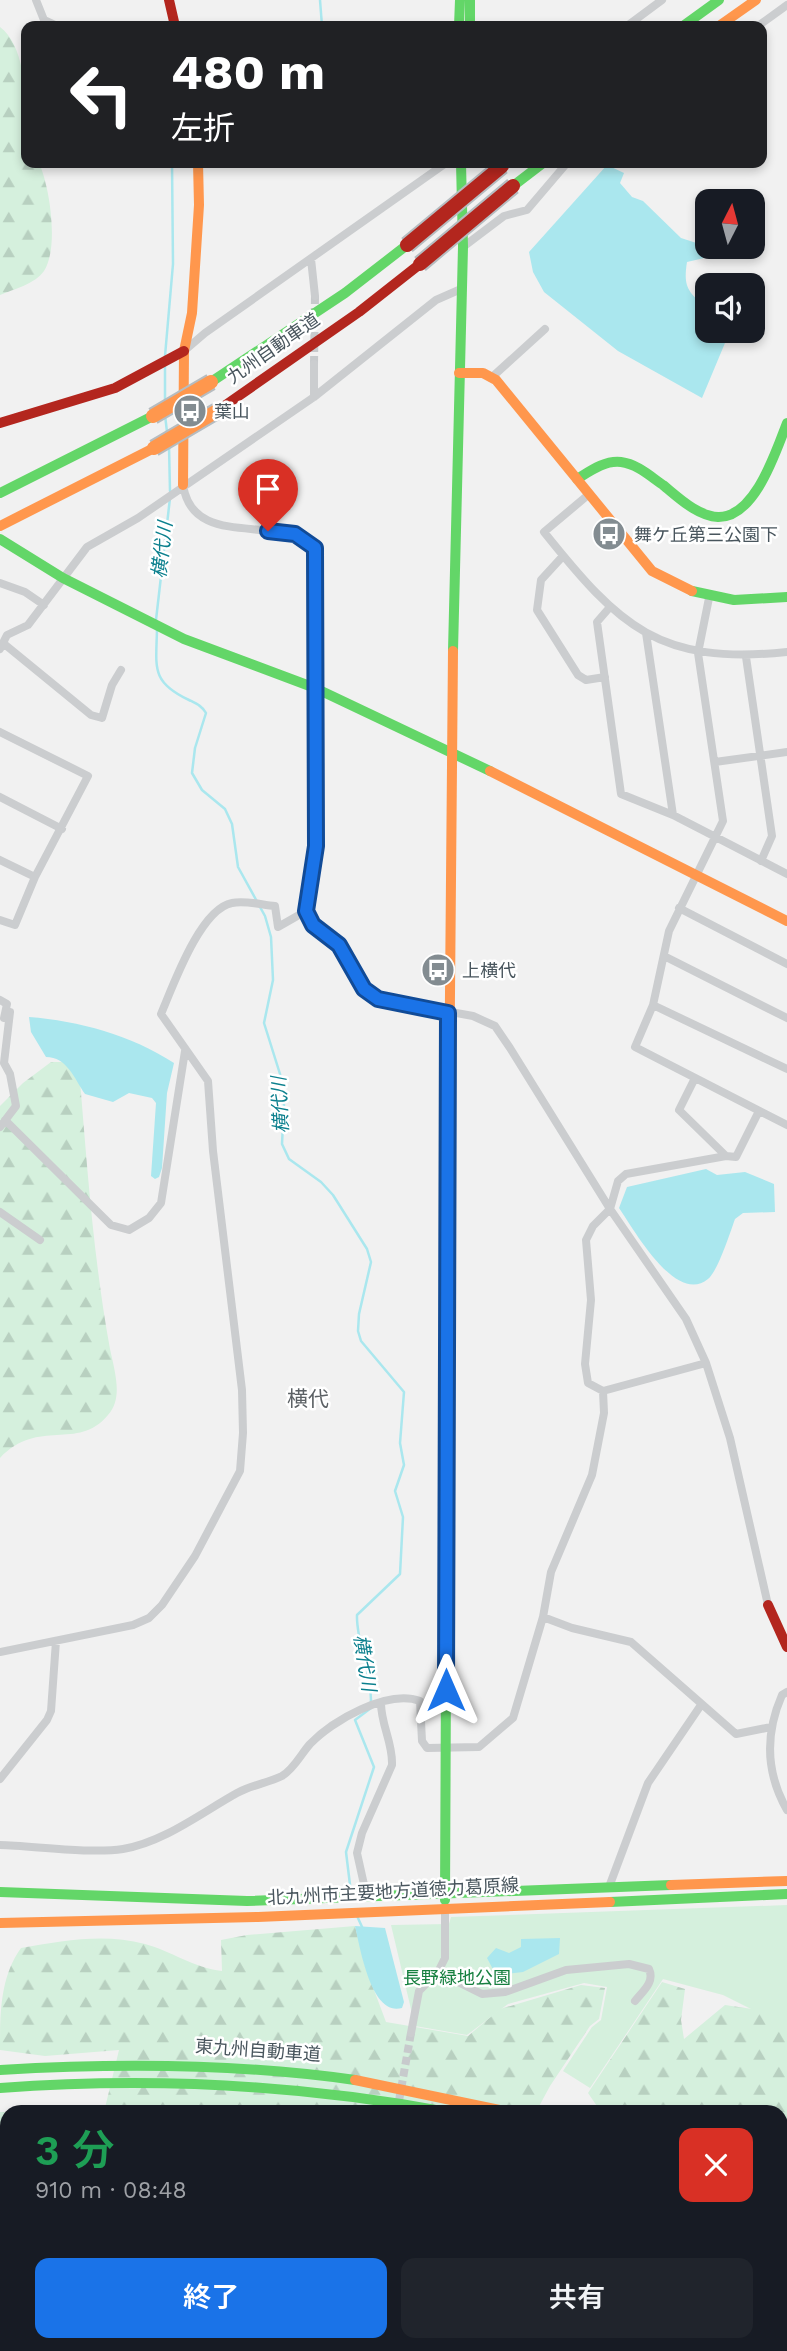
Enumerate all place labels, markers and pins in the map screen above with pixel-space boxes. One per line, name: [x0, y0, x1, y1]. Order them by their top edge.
bus stop icon: 葉山: [171, 392, 209, 430]
place label: 葉山: [214, 401, 250, 422]
pin: [238, 459, 298, 531]
bus stop icon: 舞ケ丘第三公園下: [590, 515, 628, 553]
place label: 舞ケ丘第三公園下: [634, 524, 778, 545]
bus stop icon: 上横代: [419, 951, 457, 989]
place label: 上横代: [462, 960, 516, 981]

